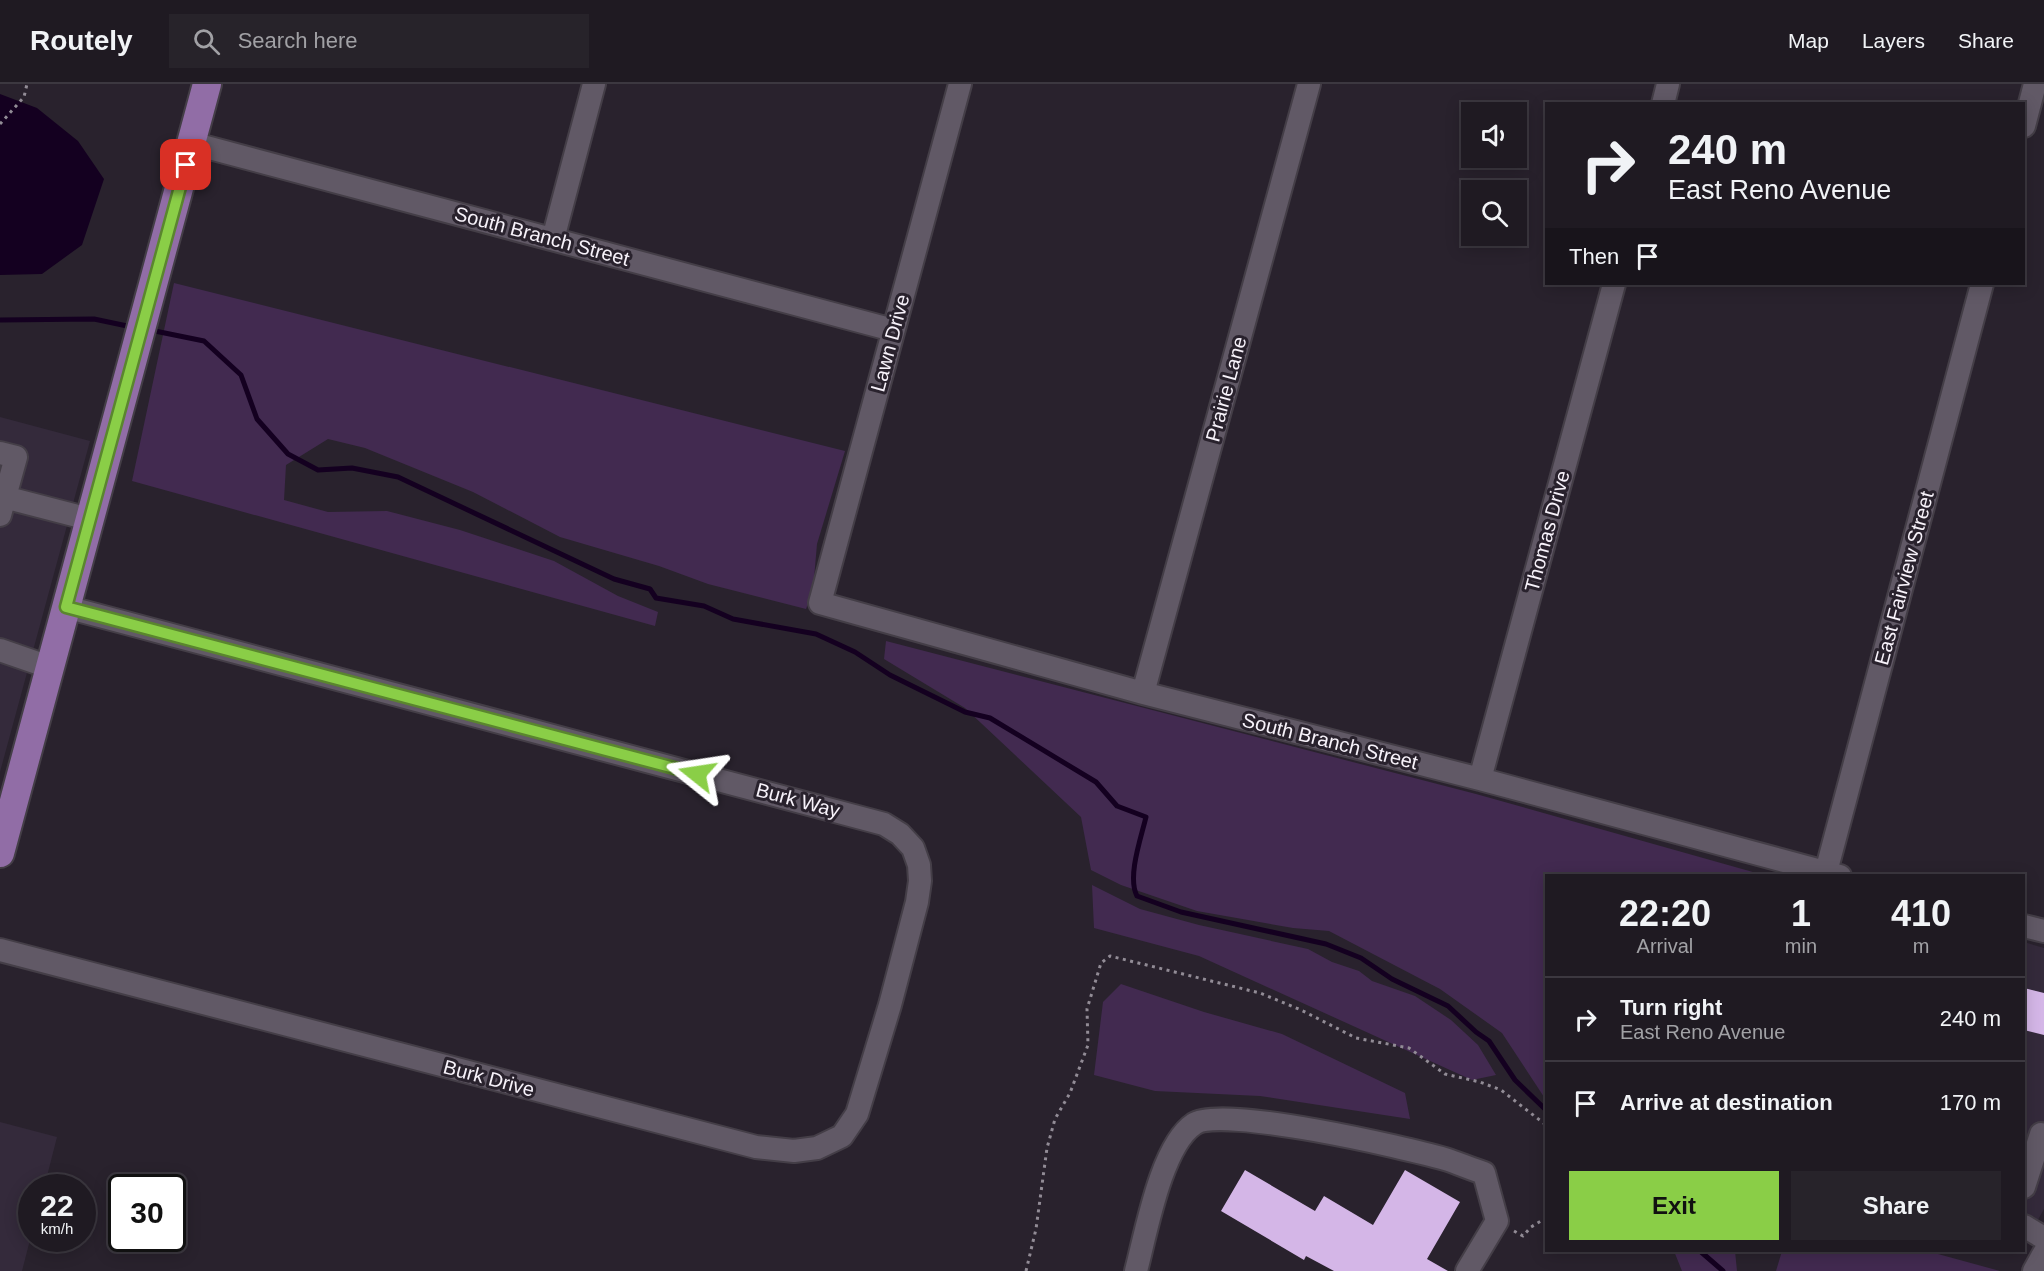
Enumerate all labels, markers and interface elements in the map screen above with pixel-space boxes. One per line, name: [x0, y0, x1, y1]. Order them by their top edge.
search box: [169, 14, 589, 68]
text: Routely: [30, 25, 133, 56]
icon: search: [190, 25, 223, 58]
text: Search here: [238, 28, 358, 53]
text: Map: [1788, 29, 1829, 52]
text: Layers: [1862, 29, 1925, 52]
text: Share: [1958, 29, 2014, 52]
map controls: [1461, 102, 1527, 246]
button: sound: [1461, 102, 1527, 168]
icon: right: [1569, 126, 1647, 204]
text: 240 m: [1668, 126, 1787, 173]
pin: [160, 139, 211, 190]
icon: arrive: [169, 148, 202, 181]
text: East Reno Avenue: [1668, 175, 1891, 205]
button: search: [1461, 180, 1527, 246]
street label: South Branch Street: [452, 202, 632, 270]
icon: arrive: [1631, 240, 1664, 273]
text: Then: [1569, 244, 1619, 269]
street label: Lawn Drive: [866, 292, 914, 394]
street label: Prairie Lane: [1201, 334, 1251, 444]
street label: Thomas Drive: [1520, 468, 1574, 594]
street label: East Fairview Street: [1870, 488, 1938, 667]
street label: South Branch Street: [1240, 709, 1420, 774]
position arrow: [665, 742, 729, 806]
street label: Burk Way: [754, 778, 842, 822]
text: 22:20: [1619, 893, 1711, 934]
text: 1: [1791, 893, 1811, 934]
text: 410: [1891, 893, 1951, 934]
text: Arrival: [1637, 935, 1693, 957]
text: min: [1785, 935, 1817, 957]
text: m: [1913, 935, 1929, 957]
text: Turn right: [1620, 995, 1722, 1020]
icon: right: [1569, 1003, 1602, 1036]
text: 240 m: [1940, 1006, 2001, 1031]
text: East Reno Avenue: [1620, 1021, 1785, 1043]
street label: Burk Drive: [441, 1055, 537, 1101]
icon: arrive: [1569, 1087, 1602, 1120]
text: Arrive at destination: [1620, 1090, 1833, 1115]
text: 170 m: [1940, 1090, 2001, 1115]
button: Exit: [1569, 1171, 1779, 1240]
button: Share: [1791, 1171, 2001, 1240]
speed limit sign: 30: [108, 1174, 186, 1252]
text: 22: [40, 1189, 74, 1222]
text: km/h: [41, 1220, 73, 1237]

